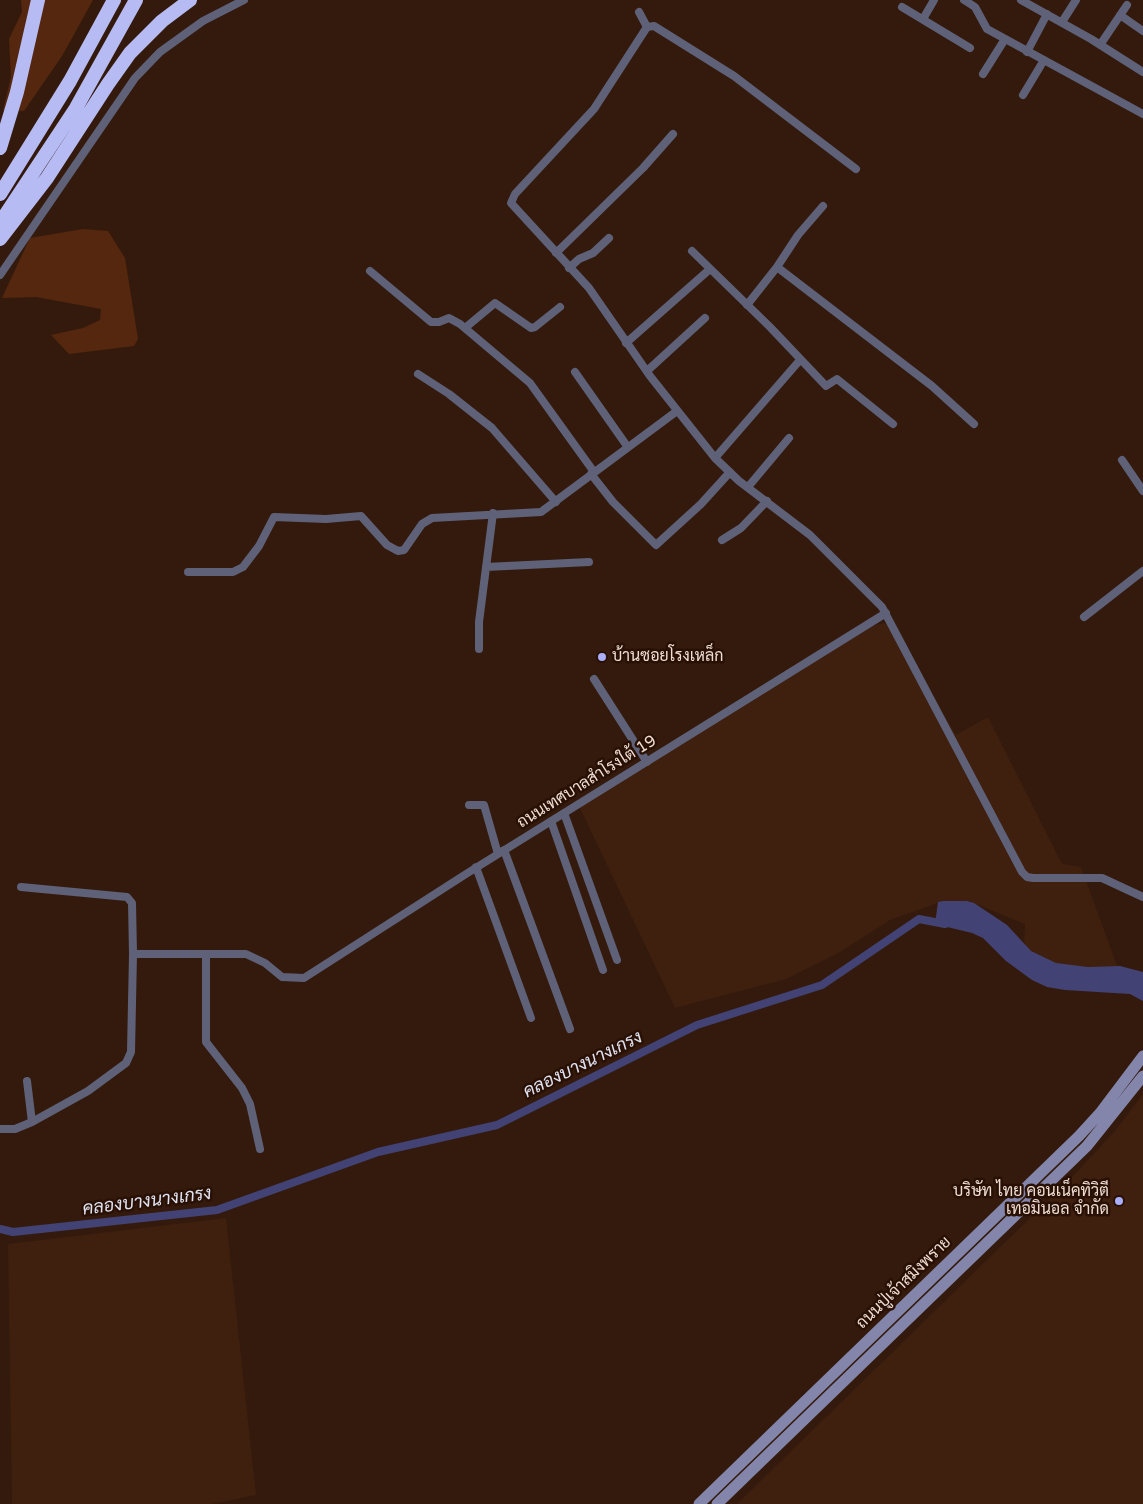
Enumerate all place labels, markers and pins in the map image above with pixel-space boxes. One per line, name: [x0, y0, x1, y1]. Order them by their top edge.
place label: บ้านซอยโรงเหล็ก: [612, 647, 723, 667]
marker: บ้านซอยโรงเหล็ก: [596, 651, 608, 663]
place label: บริษัท ไทย คอนเน็คทิวิตี เทอมินอล จำกัด: [953, 1182, 1109, 1220]
marker: บริษัท ไทย คอนเน็คทิวิตี เทอมินอล จำกัด: [1113, 1195, 1125, 1207]

